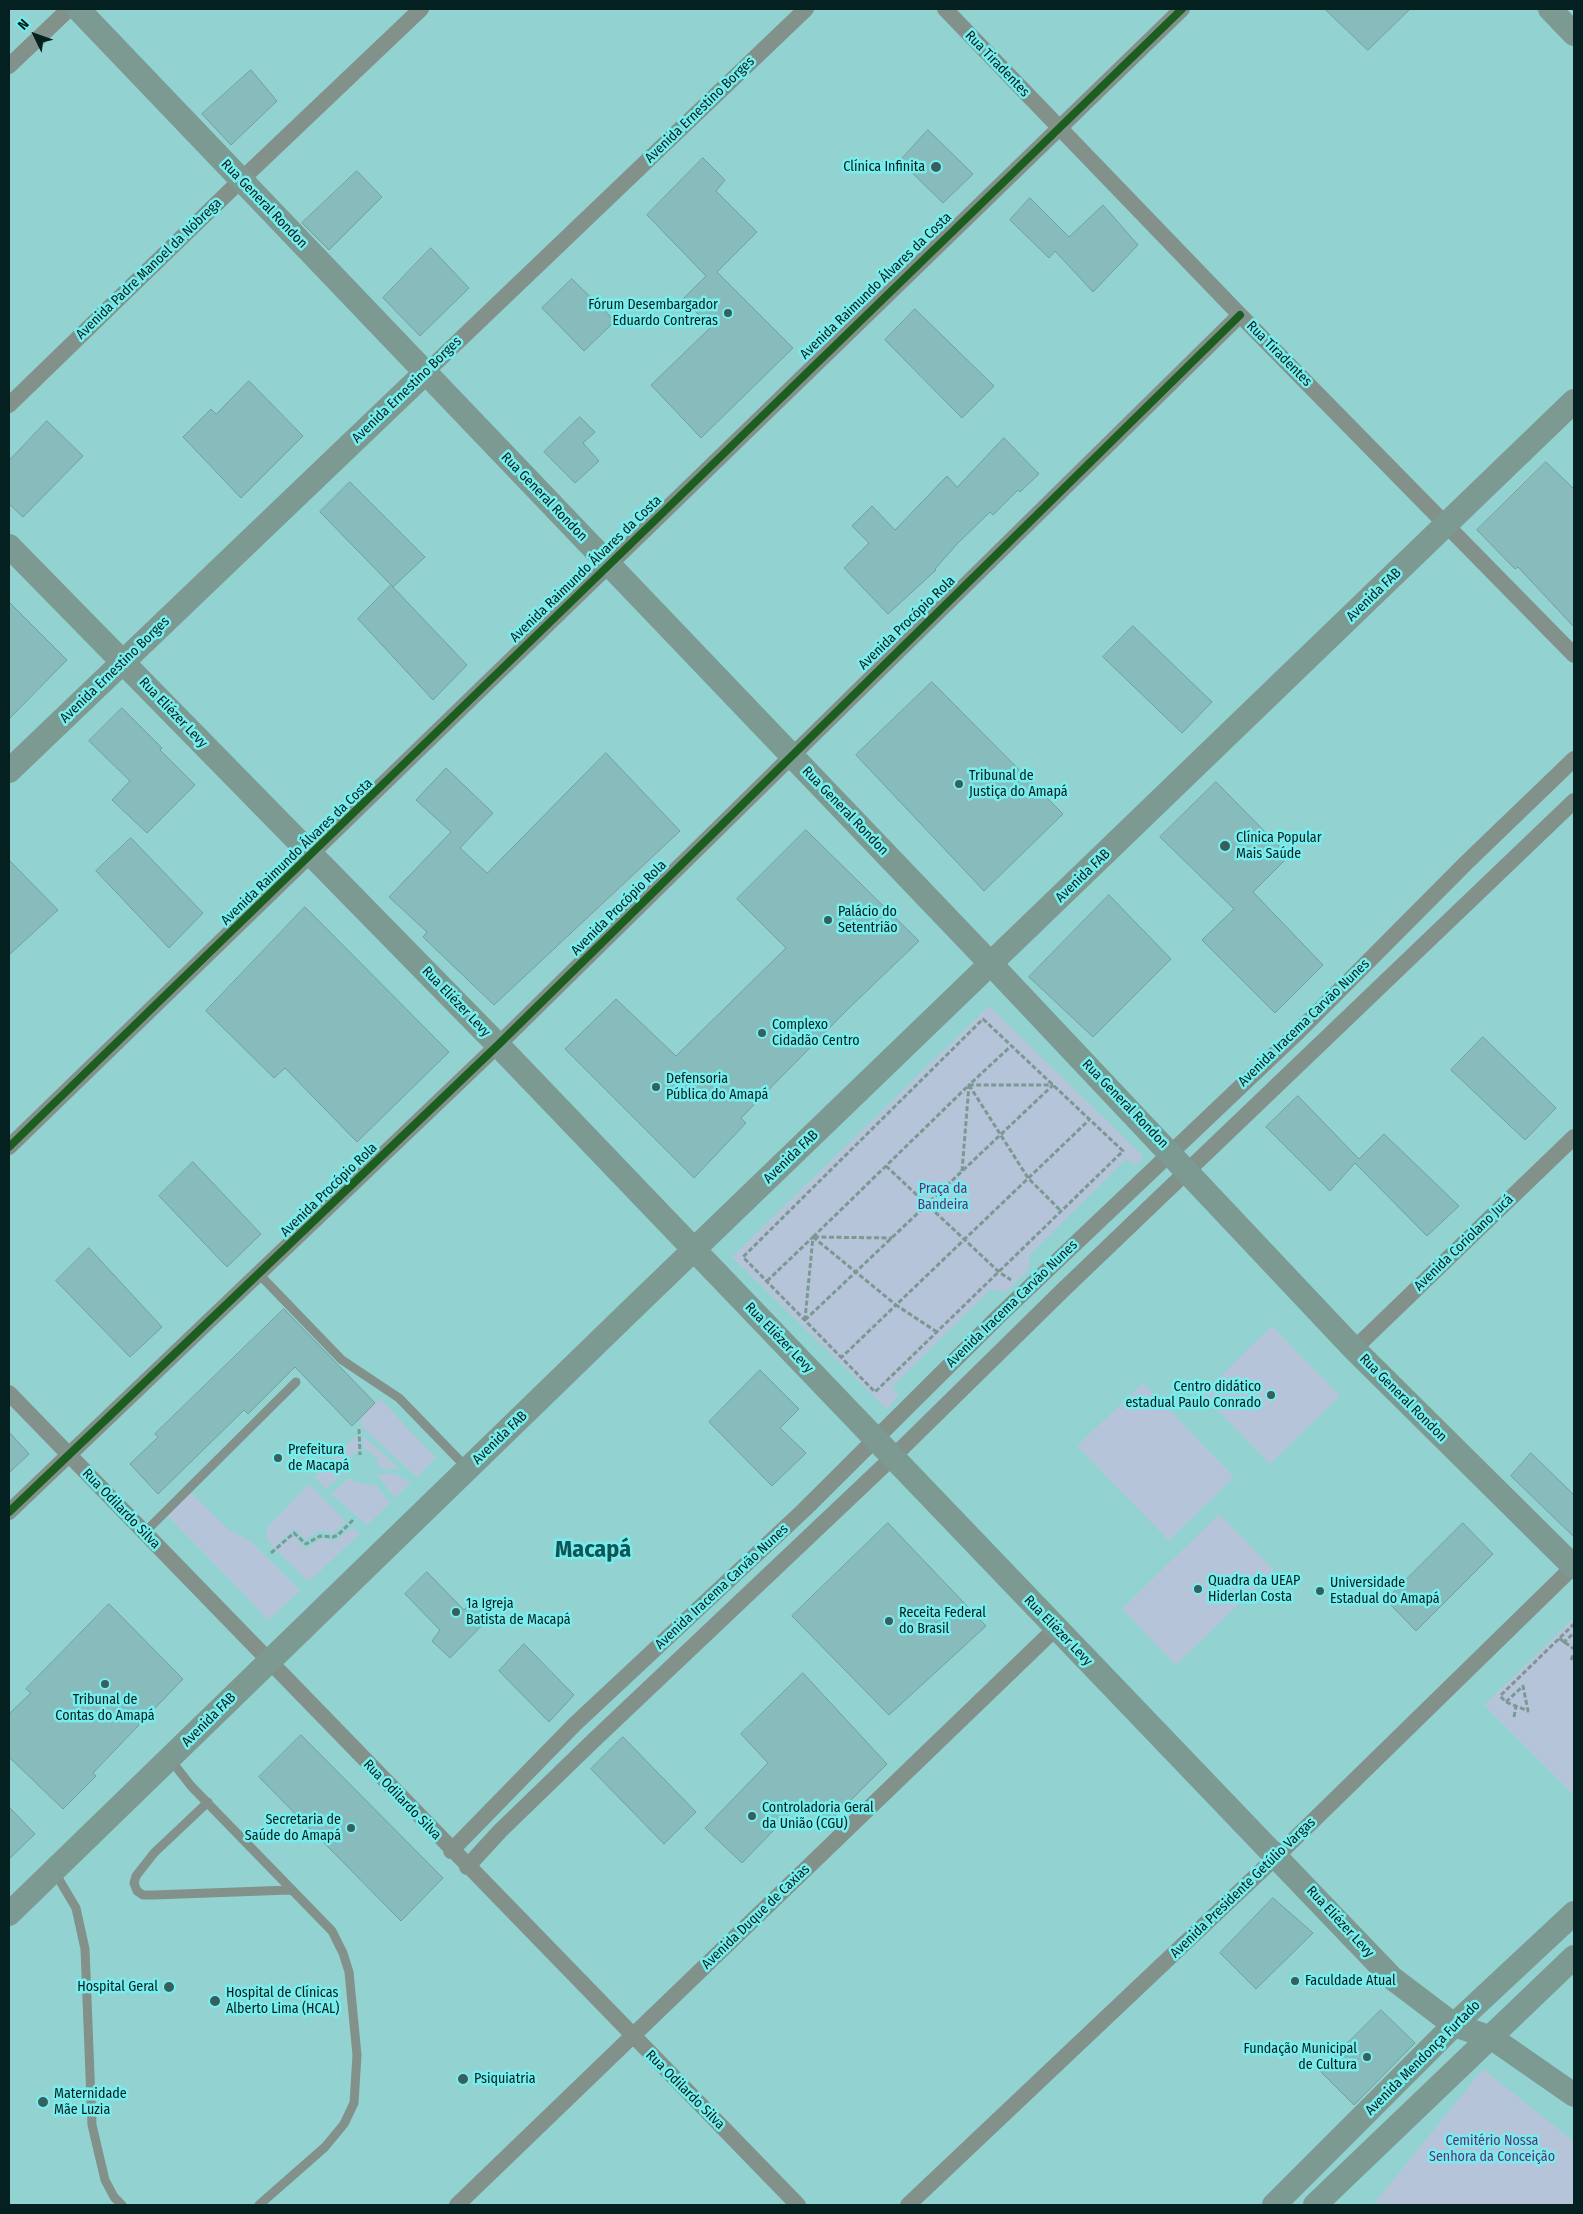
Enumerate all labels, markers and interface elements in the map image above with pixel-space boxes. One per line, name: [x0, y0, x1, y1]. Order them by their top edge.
north arrow: [10, 10, 60, 60]
text: N: [14, 16, 33, 33]
street label: Rua Tiradentes: [961, 27, 1033, 101]
street label: Avenida Ernestino Borges: [642, 53, 758, 167]
street label: Rua General Rondon: [217, 156, 311, 252]
place label: Clínica Infinita: [843, 159, 925, 175]
marker: Clínica Infinita: [929, 160, 943, 174]
street label: Avenida Padre Manoel da Nóbrega: [73, 195, 225, 343]
street label: Avenida Raimundo Álvares da Costa: [797, 209, 955, 363]
place label: Fórum Desembargador Eduardo Contreras: [588, 297, 718, 330]
marker: Fórum Desembargador Eduardo Contreras: [722, 307, 734, 319]
street label: Rua Tiradentes: [1243, 318, 1315, 390]
street label: Avenida Ernestino Borges: [349, 333, 465, 447]
street label: Rua General Rondon: [497, 449, 591, 545]
street label: Avenida Raimundo Álvares da Costa: [507, 492, 665, 646]
street label: Avenida FAB: [1343, 565, 1405, 625]
street label: Avenida Procópio Rola: [855, 573, 959, 673]
street label: Avenida Ernestino Borges: [57, 613, 173, 727]
street label: Rua Eliézer Levy: [135, 674, 211, 752]
street label: Rua General Rondon: [798, 763, 892, 859]
place label: Tribunal de Justiça do Amapá: [969, 768, 1068, 800]
street label: Avenida Raimundo Álvares da Costa: [218, 775, 376, 929]
marker: Tribunal de Justiça do Amapá: [953, 778, 965, 790]
place label: Clínica Popular Mais Saúde: [1236, 830, 1322, 862]
marker: Clínica Popular Mais Saúde: [1218, 839, 1232, 853]
street label: Avenida FAB: [1052, 846, 1114, 906]
street label: Avenida Procópio Rola: [568, 857, 670, 959]
place label: Palácio do Setentrião: [838, 904, 898, 936]
marker: Palácio do Setentrião: [822, 914, 834, 926]
street label: Avenida Iracema Carvão Nunes: [1235, 956, 1373, 1090]
street label: Rua Eliézer Levy: [418, 963, 494, 1041]
place label: Complexo Cidadão Centro: [772, 1017, 860, 1050]
marker: Complexo Cidadão Centro: [756, 1027, 768, 1039]
street label: Rua General Rondon: [1078, 1056, 1172, 1152]
place label: Defensoria Pública do Amapá: [666, 1071, 768, 1104]
marker: Defensoria Pública do Amapá: [650, 1081, 662, 1093]
street label: Avenida FAB: [760, 1127, 822, 1187]
street label: Avenida Procópio Rola: [277, 1140, 381, 1240]
park label: Praça da Bandeira: [917, 1181, 969, 1214]
street label: Avenida Coriolano Jucá: [1411, 1191, 1517, 1295]
street label: Avenida Iracema Carvão Nunes: [943, 1237, 1081, 1371]
street label: Rua Eliézer Levy: [741, 1299, 817, 1377]
street label: Rua General Rondon: [1356, 1351, 1450, 1445]
place label: Centro didático estadual Paulo Conrado: [1125, 1379, 1261, 1411]
marker: Centro didático estadual Paulo Conrado: [1265, 1389, 1277, 1401]
street label: Avenida FAB: [469, 1408, 531, 1468]
place label: Prefeitura de Macapá: [288, 1442, 349, 1474]
marker: Prefeitura de Macapá: [272, 1452, 284, 1464]
street label: Rua Odilardo Silva: [78, 1465, 164, 1553]
street label: Avenida Iracema Carvão Nunes: [652, 1521, 792, 1653]
district label: Macapá: [555, 1536, 631, 1564]
place label: Quadra da UEAP Hiderlan Costa: [1208, 1573, 1300, 1605]
place label: Universidade Estadual do Amapá: [1330, 1575, 1440, 1608]
marker: Quadra da UEAP Hiderlan Costa: [1192, 1583, 1204, 1595]
marker: Universidade Estadual do Amapá: [1314, 1585, 1326, 1597]
street label: Rua Eliézer Levy: [1020, 1592, 1096, 1670]
place label: 1a Igreja Batista de Macapá: [466, 1596, 571, 1628]
place label: Receita Federal do Brasil: [899, 1605, 986, 1638]
marker: 1a Igreja Batista de Macapá: [450, 1606, 462, 1618]
marker: Receita Federal do Brasil: [883, 1615, 895, 1627]
marker: Tribunal de Contas do Amapá: [99, 1678, 111, 1690]
street label: Avenida FAB: [178, 1689, 240, 1751]
place label: Tribunal de Contas do Amapá: [55, 1692, 155, 1724]
street label: Rua Odilardo Silva: [359, 1756, 445, 1844]
place label: Controladoria Geral da União (CGU): [762, 1800, 874, 1832]
marker: Controladoria Geral da União (CGU): [746, 1810, 758, 1822]
place label: Secretaria de Saúde do Amapá: [245, 1812, 341, 1844]
street label: Avenida Presidente Getúlio Vargas: [1167, 1814, 1319, 1962]
marker: Secretaria de Saúde do Amapá: [345, 1822, 357, 1834]
street label: Avenida Duque de Caxias: [699, 1861, 813, 1973]
street label: Rua Eliézer Levy: [1303, 1883, 1377, 1961]
place label: Faculdade Atual: [1305, 1973, 1396, 1989]
marker: Faculdade Atual: [1289, 1975, 1301, 1987]
place label: Hospital Geral: [77, 1979, 158, 1995]
marker: Hospital Geral: [162, 1980, 176, 1994]
place label: Hospital de Clínicas Alberto Lima (HCAL): [226, 1985, 339, 2018]
marker: Hospital de Clínicas Alberto Lima (HCAL): [208, 1994, 222, 2008]
street label: Avenida Mendonça Furtado: [1362, 1997, 1484, 2119]
place label: Fundação Municipal de Cultura: [1244, 2041, 1357, 2074]
street label: Rua Odilardo Silva: [642, 2047, 728, 2133]
marker: Fundação Municipal de Cultura: [1361, 2051, 1373, 2063]
place label: Psiquiatria: [474, 2071, 536, 2087]
marker: Psiquiatria: [456, 2072, 470, 2086]
place label: Maternidade Mãe Luzia: [54, 2086, 127, 2118]
marker: Maternidade Mãe Luzia: [36, 2095, 50, 2109]
park label: Cemitério Nossa Senhora da Conceição: [1429, 2133, 1555, 2166]

